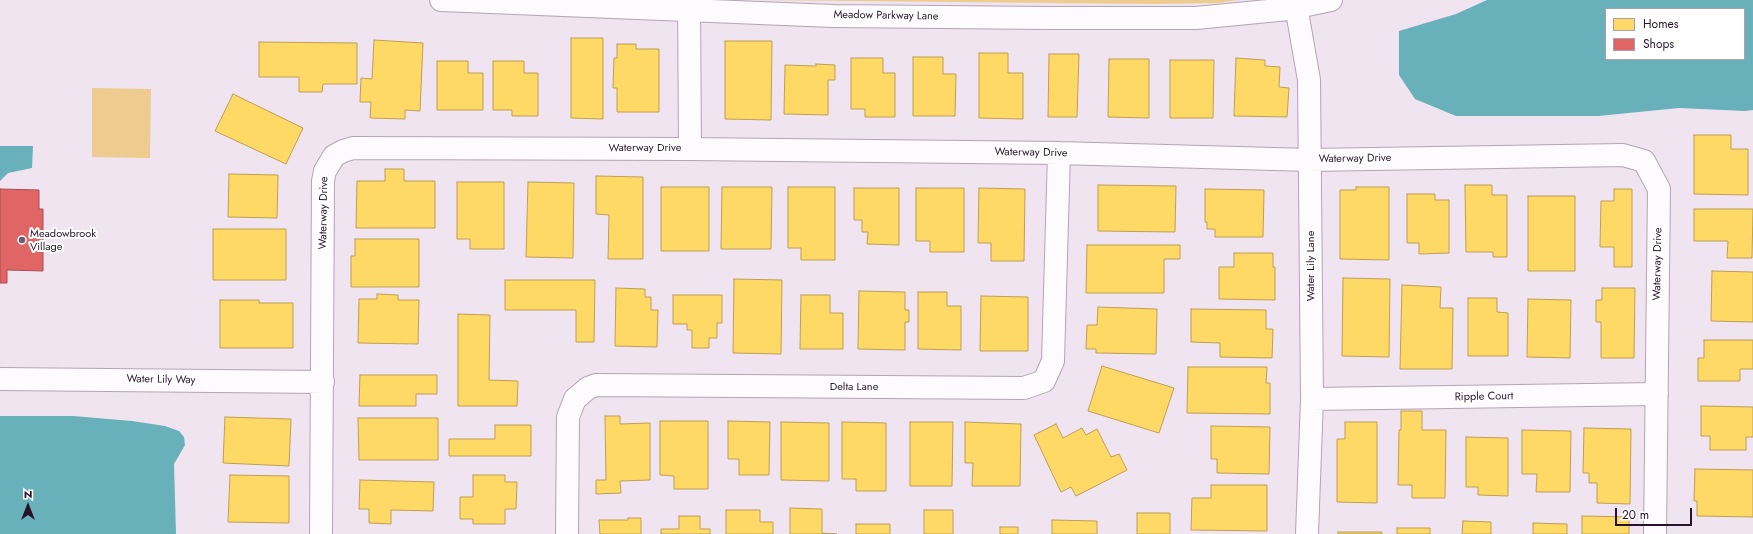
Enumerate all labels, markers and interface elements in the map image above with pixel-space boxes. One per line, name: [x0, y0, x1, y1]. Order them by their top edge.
street label: Meadow Parkway Lane: [833, 8, 939, 24]
legend: [1605, 8, 1745, 60]
text: Homes: [1643, 15, 1679, 33]
text: Shops: [1643, 35, 1674, 53]
street label: Waterway Drive: [609, 141, 681, 155]
street label: Waterway Drive: [994, 146, 1068, 160]
street label: Waterway Drive: [1318, 152, 1392, 166]
street label: Waterway Drive: [317, 176, 331, 250]
place label: Meadowbrook Village: [30, 227, 96, 253]
street label: Waterway Drive: [1651, 227, 1665, 301]
street label: Water Lily Lane: [1304, 231, 1318, 301]
marker: Meadowbrook Village: [17, 235, 27, 245]
street label: Water Lily Way: [126, 373, 196, 387]
street label: Delta Lane: [830, 380, 878, 394]
street label: Ripple Court: [1454, 390, 1514, 404]
north arrow: [8, 486, 48, 526]
text: N: [24, 486, 32, 502]
scale bar: [1617, 500, 1694, 526]
text: 20 m: [1622, 506, 1649, 524]

